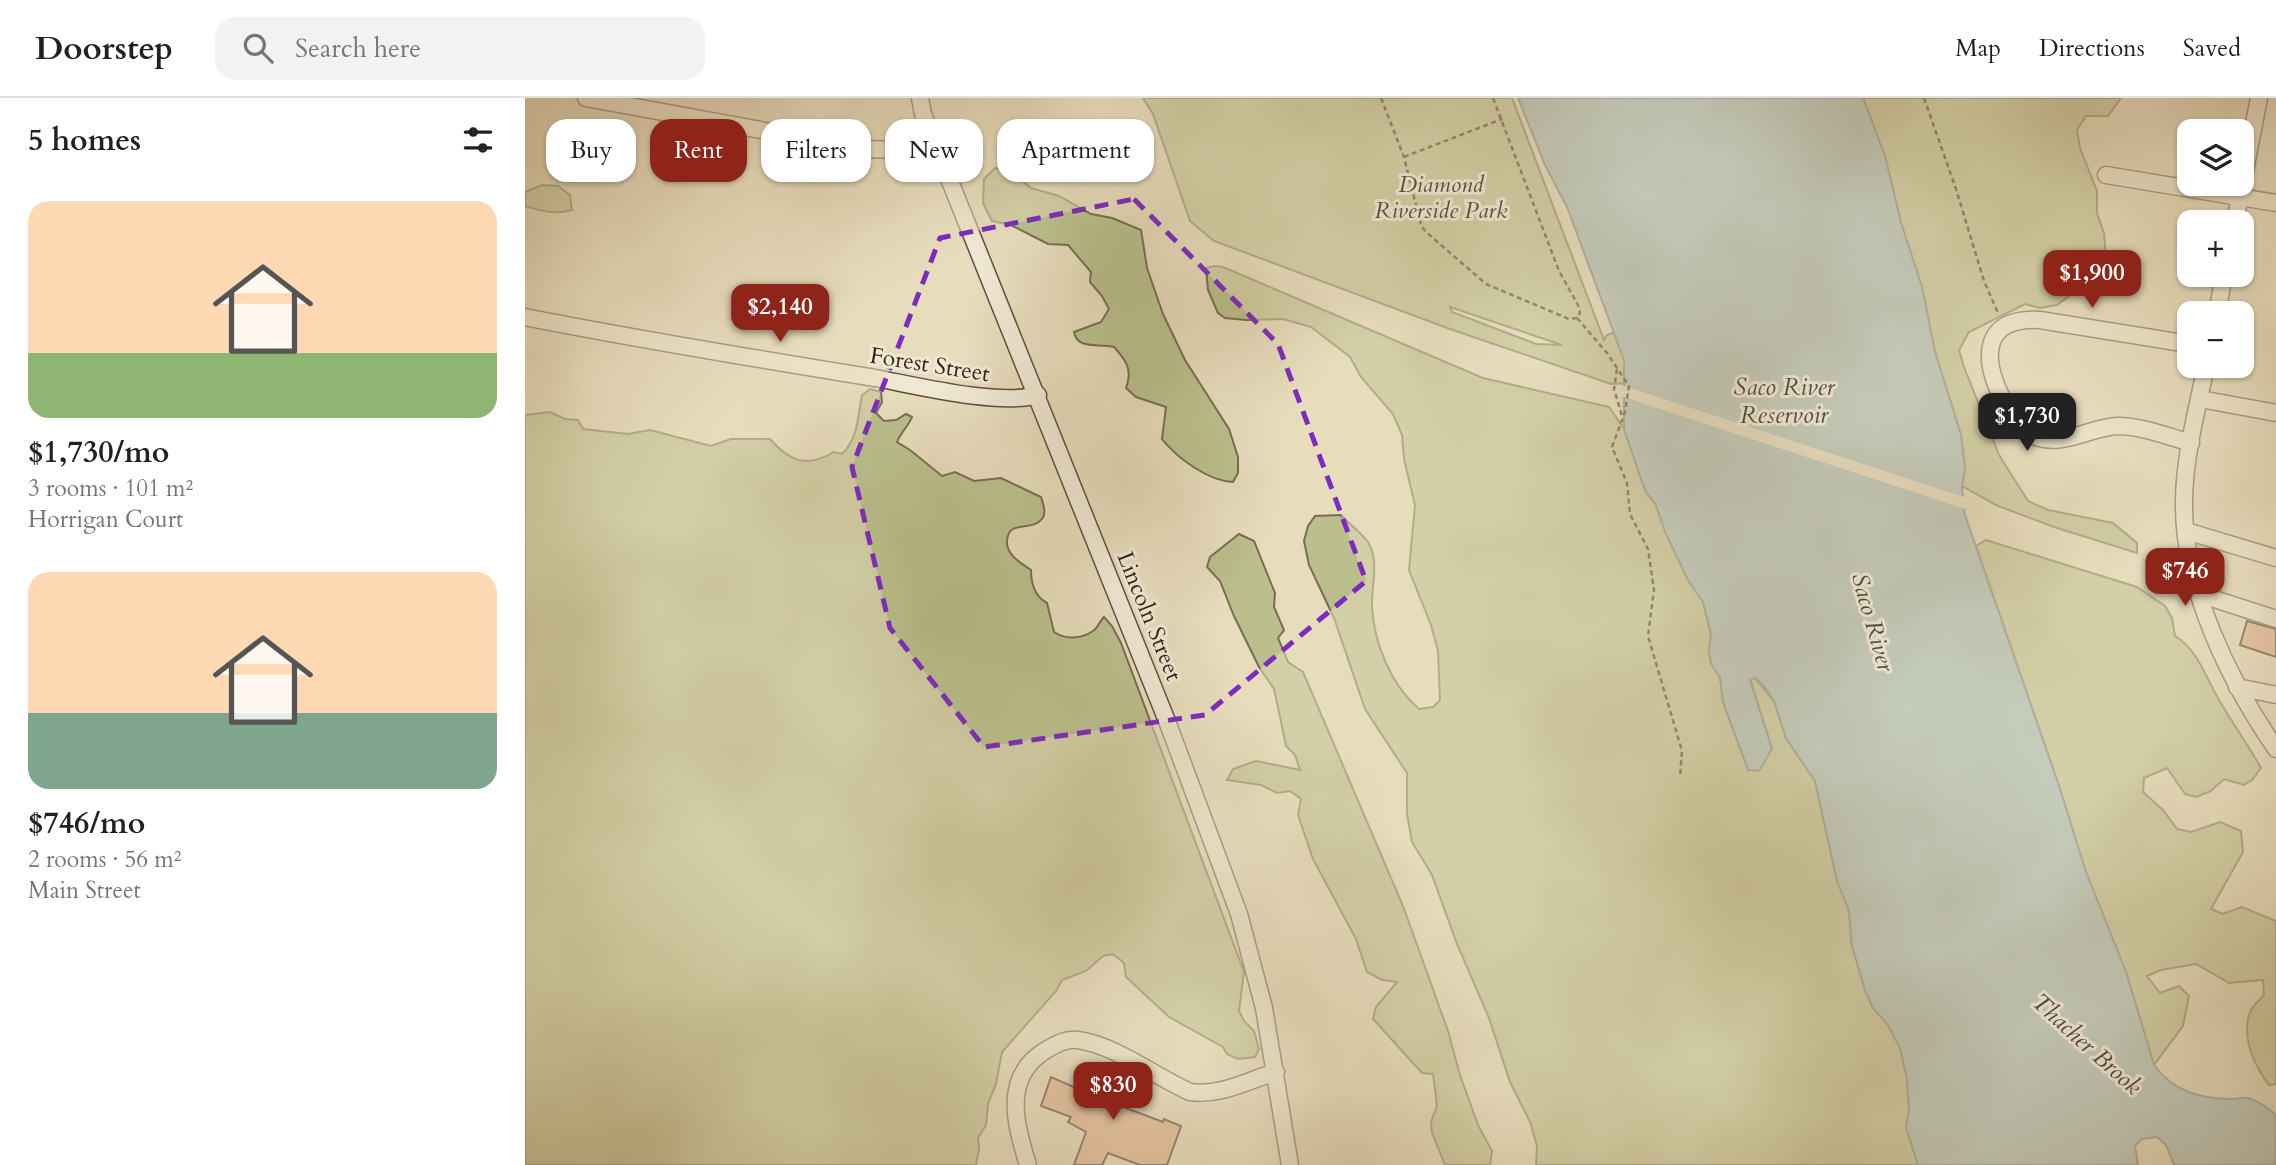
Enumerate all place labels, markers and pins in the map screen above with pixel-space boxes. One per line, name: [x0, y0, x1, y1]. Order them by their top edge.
pin: $1,900: [2035, 250, 2149, 310]
pin: $2,140: [723, 285, 837, 344]
pin: $1,730: [1970, 394, 2084, 453]
pin: $746: [2144, 548, 2226, 608]
pin: $830: [1072, 1062, 1154, 1122]

